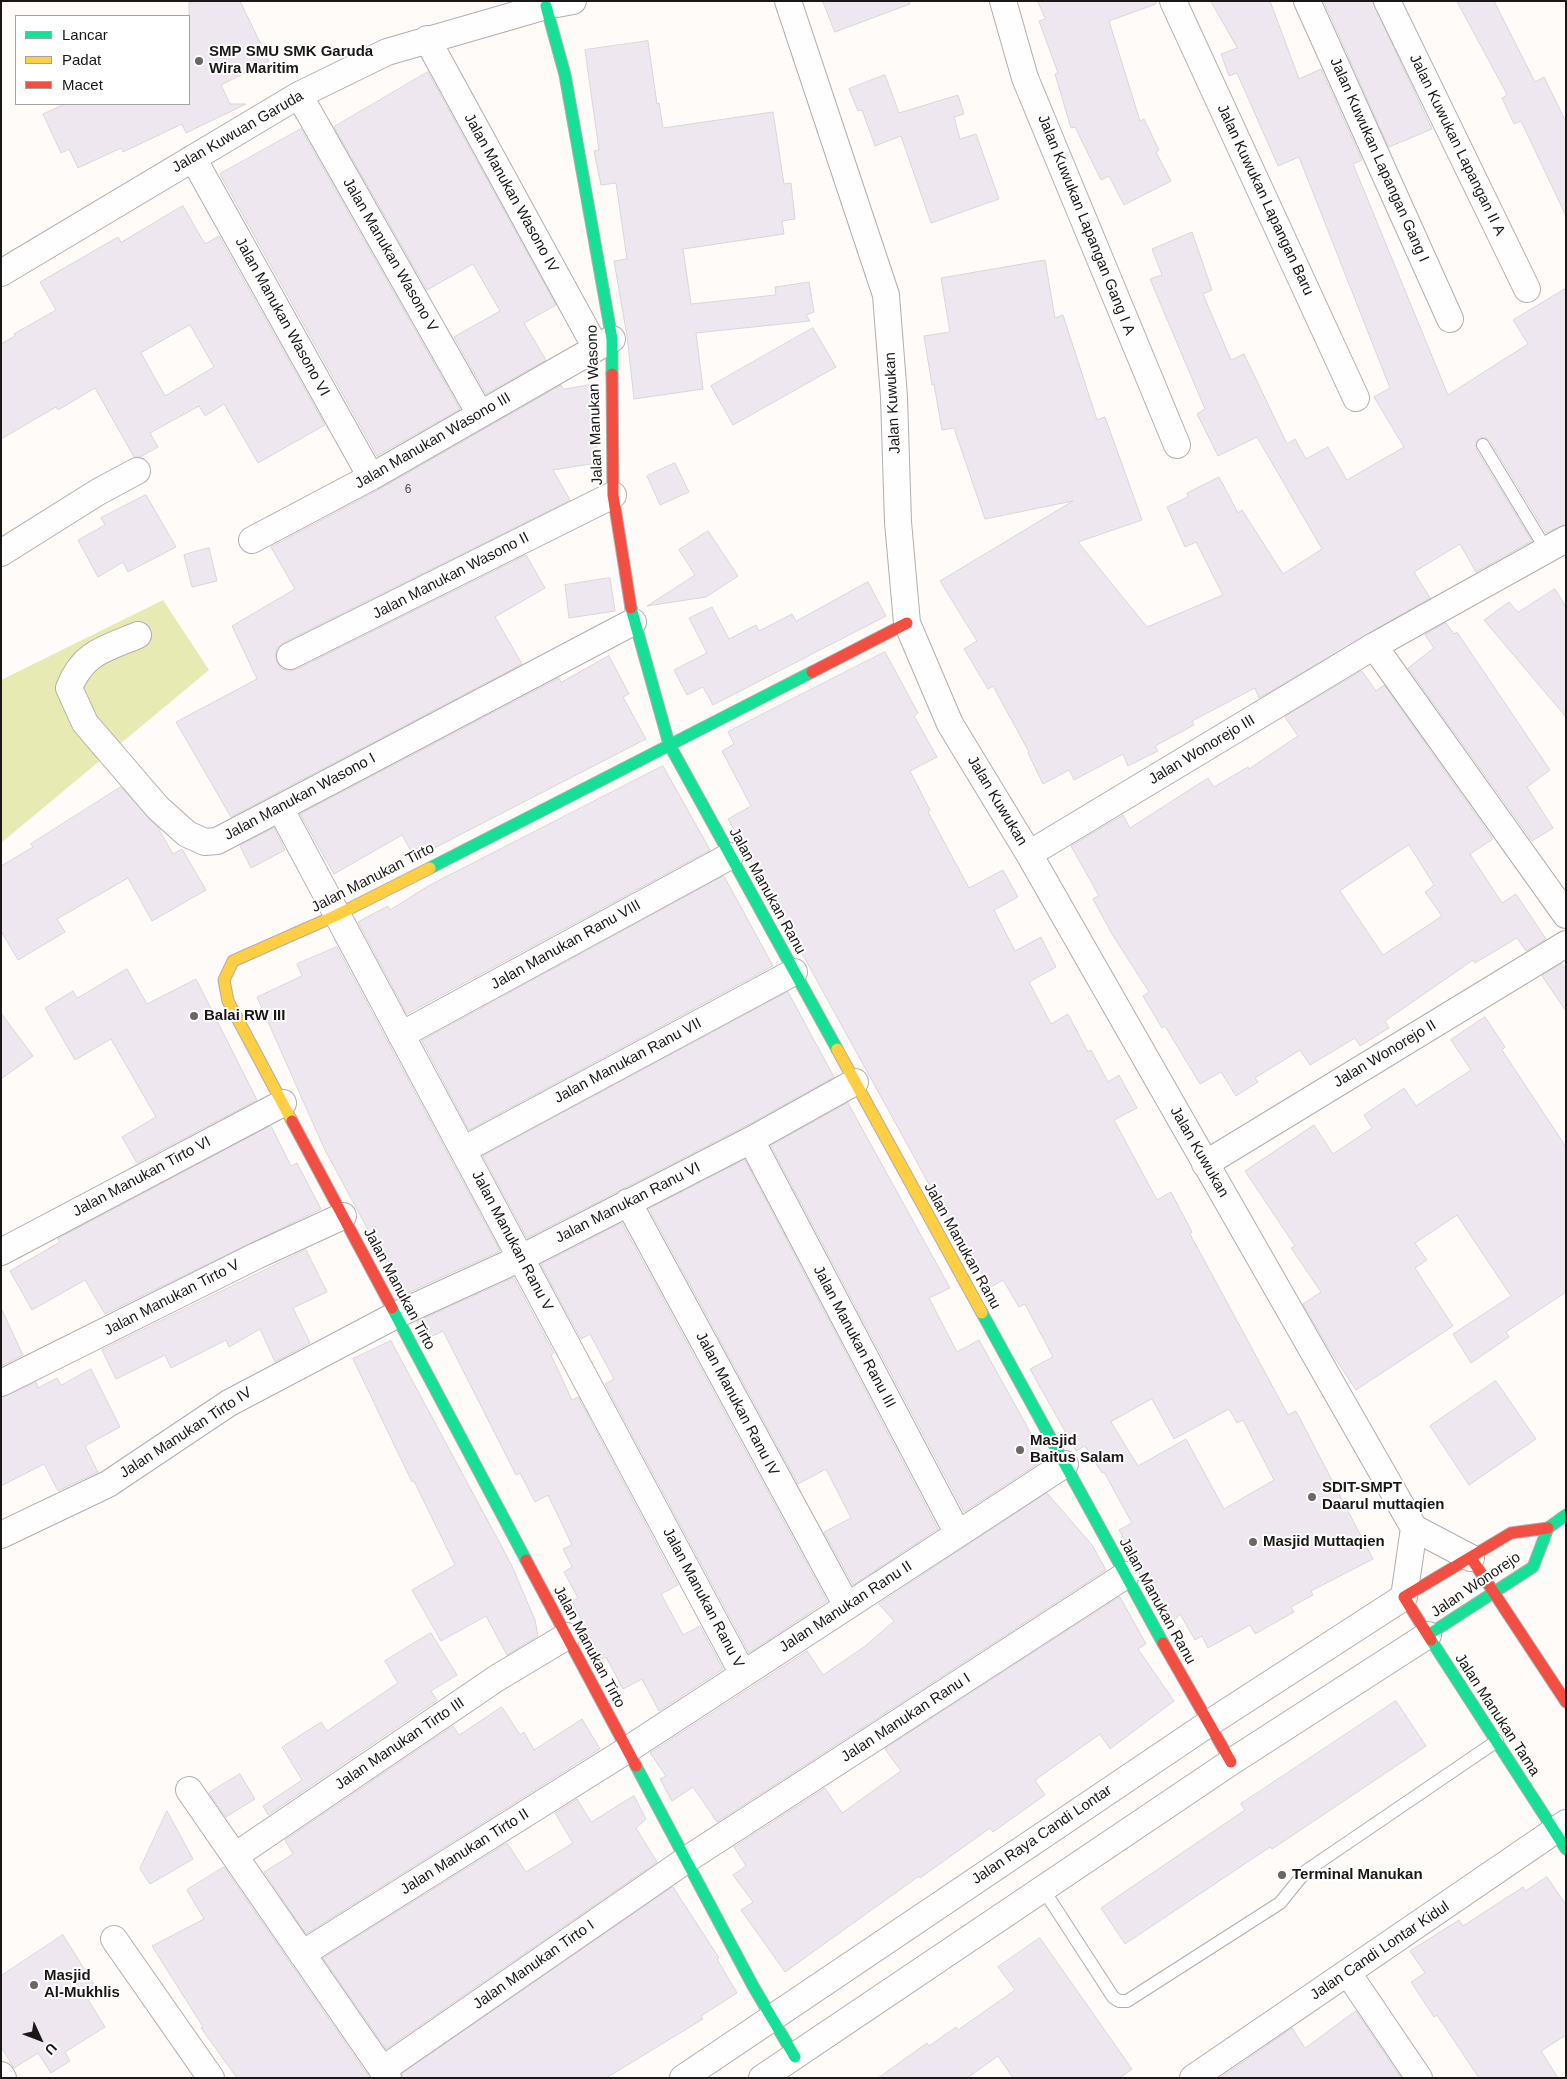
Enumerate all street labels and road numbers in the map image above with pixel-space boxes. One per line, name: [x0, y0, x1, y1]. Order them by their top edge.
street label: Jalan Kuwukan Lapangan II A: [1405, 51, 1509, 239]
street label: Jalan Kuwukan Lapangan Gang I: [1326, 55, 1432, 265]
street label: Jalan Kuwuan Garuda: [169, 87, 307, 177]
street label: Jalan Kuwukan Lapangan Baru: [1213, 102, 1317, 298]
street label: Jalan Manukan Wasono IV: [460, 110, 562, 276]
street label: Jalan Kuwukan Lapangan Gang I A: [1033, 112, 1139, 338]
street label: Jalan Manukan Wasono V: [339, 175, 441, 335]
street label: Jalan Manukan Wasono VI: [231, 234, 333, 400]
street label: Jalan Manukan Wasono: [583, 325, 607, 485]
street label: Jalan Kuwukan: [881, 352, 905, 454]
street label: Jalan Manukan Wasono III: [352, 389, 514, 493]
street label: Jalan Manukan Wasono II: [370, 529, 532, 623]
street label: Jalan Wonorejo III: [1146, 711, 1258, 789]
street label: Jalan Manukan Wasono I: [221, 749, 379, 845]
street label: Jalan Kuwukan: [963, 753, 1031, 849]
street label: Jalan Manukan Ranu: [725, 825, 809, 957]
street label: Jalan Manukan Tirto: [309, 839, 437, 917]
street label: Jalan Manukan Ranu VIII: [488, 896, 644, 994]
street label: Jalan Manukan Ranu VII: [551, 1014, 705, 1108]
street label: Jalan Wonorejo II: [1330, 1016, 1440, 1092]
street label: Jalan Kuwukan: [1166, 1103, 1232, 1201]
street label: Jalan Manukan Tirto VI: [70, 1133, 214, 1221]
street label: Jalan Manukan Ranu VI: [553, 1159, 703, 1247]
street label: Jalan Manukan Ranu V: [467, 1168, 557, 1314]
street label: Jalan Manukan Ranu: [920, 1180, 1004, 1312]
street label: Jalan Manukan Tirto: [359, 1225, 439, 1353]
street label: Jalan Manukan Tirto V: [101, 1256, 243, 1340]
street label: Jalan Manukan Ranu III: [809, 1263, 899, 1411]
street label: Jalan Manukan Ranu IV: [691, 1329, 783, 1479]
street label: Jalan Manukan Tirto IV: [117, 1384, 255, 1482]
street label: Jalan Manukan Ranu V: [658, 1525, 748, 1671]
street label: Jalan Manukan Ranu: [1115, 1535, 1199, 1667]
street label: Jalan Wonorejo: [1428, 1548, 1524, 1622]
street label: Jalan Manukan Ranu II: [776, 1557, 916, 1657]
street label: Jalan Manukan Tirto: [549, 1583, 629, 1711]
street label: Jalan Manukan Tama: [1451, 1650, 1543, 1780]
street label: Jalan Manukan Ranu I: [838, 1670, 974, 1766]
street label: Jalan Manukan Tirto III: [332, 1694, 468, 1794]
street label: Jalan Raya Candi Lontar: [969, 1781, 1115, 1889]
street label: Jalan Manukan Tirto II: [398, 1805, 532, 1899]
street label: Jalan Candi Lontar Kidul: [1307, 1898, 1453, 2004]
street label: Jalan Manukan Tirto I: [470, 1916, 598, 2014]

